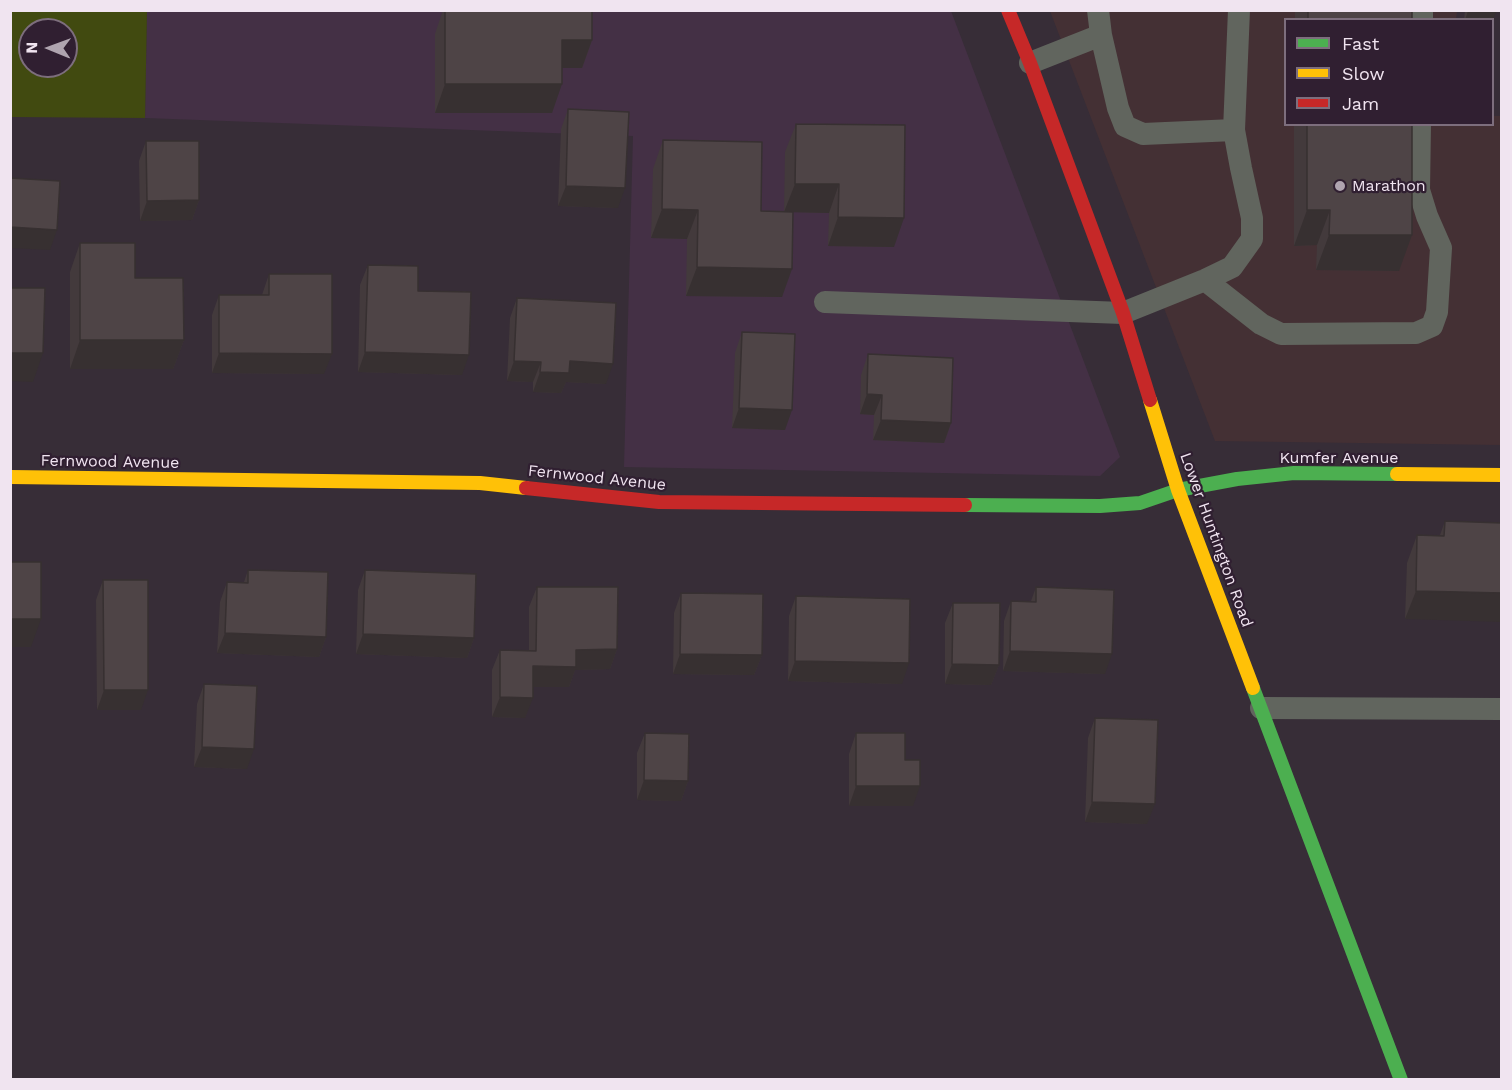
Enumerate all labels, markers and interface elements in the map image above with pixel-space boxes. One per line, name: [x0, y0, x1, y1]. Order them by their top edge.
north arrow: [18, 18, 78, 78]
legend: [1284, 18, 1494, 126]
text: Fast: [1342, 33, 1379, 54]
text: N: [22, 42, 41, 54]
text: Slow: [1342, 63, 1385, 84]
text: Jam: [1342, 93, 1379, 114]
place label: Marathon: [1352, 176, 1426, 196]
marker: Marathon: [1333, 179, 1347, 193]
street label: Kumfer Avenue: [1280, 448, 1398, 468]
street label: Lower Huntington Road: [1175, 450, 1257, 630]
street label: Fernwood Avenue: [40, 451, 180, 473]
street label: Fernwood Avenue: [527, 461, 667, 495]

